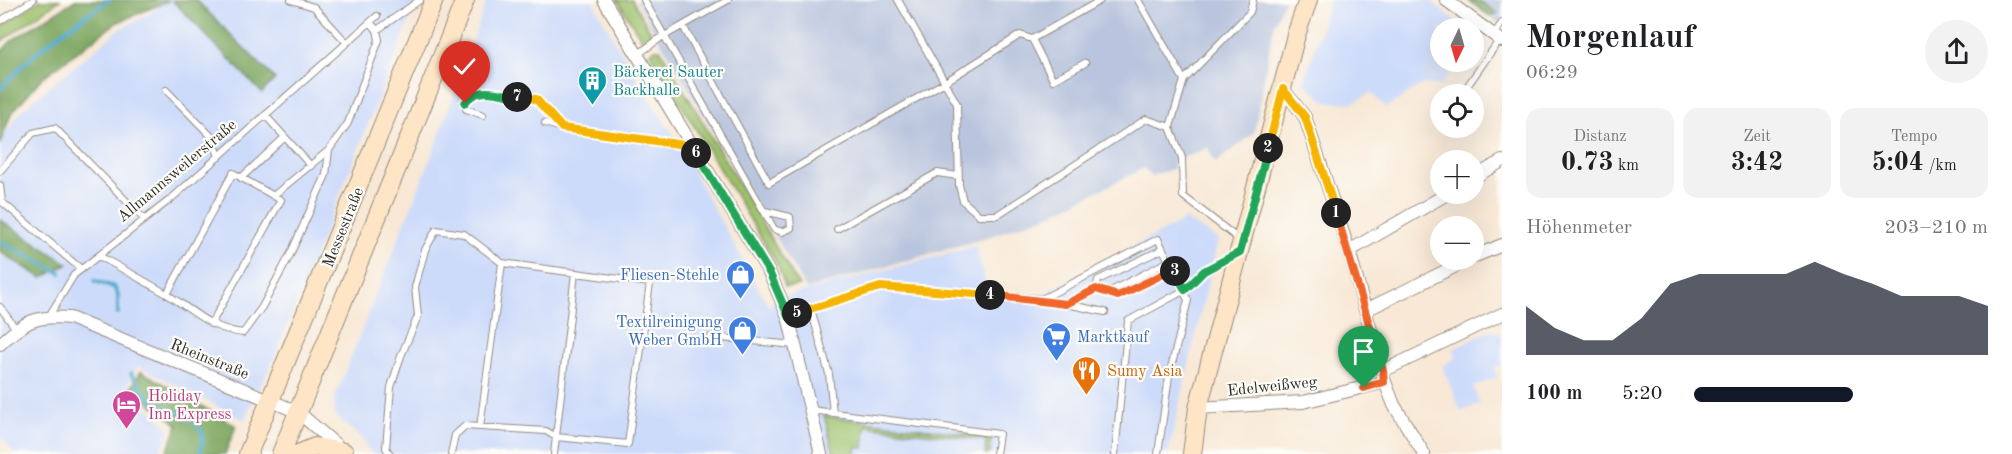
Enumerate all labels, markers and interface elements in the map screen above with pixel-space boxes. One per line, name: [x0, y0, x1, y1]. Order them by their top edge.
north arrow: [1430, 18, 1484, 72]
map controls: [1430, 18, 1484, 270]
button: share: [1925, 20, 1988, 83]
text: Morgenlauf: [1526, 22, 1695, 55]
pin: [439, 41, 490, 103]
icon: check: [448, 50, 481, 83]
text: 06:29: [1526, 63, 1578, 83]
building icon: Bäckerei Sauter Backhalle: [576, 64, 608, 106]
place label: Bäckerei Sauter Backhalle: [613, 65, 724, 99]
pin: 7: [502, 82, 532, 112]
button: locate: [1430, 84, 1484, 138]
text: 7: [512, 89, 522, 105]
street label: Allmannsweilerstraße: [115, 117, 240, 226]
text: Distanz: [1574, 129, 1626, 145]
text: Zeit: [1743, 129, 1771, 145]
text: Tempo: [1891, 129, 1937, 145]
pin: 2: [1253, 133, 1283, 163]
pin: 6: [681, 138, 711, 168]
text: 2: [1263, 140, 1273, 156]
text: 6: [691, 145, 701, 161]
button: +: [1430, 150, 1484, 204]
text: 0.73: [1561, 150, 1614, 176]
text: 3:42: [1731, 150, 1783, 176]
text: 5:04: [1871, 150, 1924, 176]
text: km: [1614, 158, 1639, 174]
text: /km: [1924, 158, 1957, 174]
street label: Messestraße: [321, 185, 367, 270]
pin: 1: [1321, 198, 1351, 228]
text: 1: [1331, 205, 1341, 221]
button: −: [1430, 216, 1484, 270]
text: Höhenmeter: [1526, 218, 1632, 238]
text: 203–210 m: [1885, 218, 1988, 238]
pin: 3: [1160, 256, 1190, 286]
shop icon: Fliesen-Stehle: [724, 258, 756, 300]
text: 3: [1170, 263, 1180, 279]
place label: Fliesen-Stehle: [620, 268, 719, 284]
pin: 4: [975, 280, 1005, 310]
text: 4: [985, 287, 995, 303]
pin: 5: [782, 298, 812, 328]
text: 5: [792, 305, 802, 321]
shop icon: Textilreinigung Weber GmbH: [727, 314, 759, 356]
place label: Textilreinigung Weber GmbH: [616, 315, 722, 349]
supermarket icon: Marktkauf: [1040, 320, 1072, 362]
pin: [1338, 326, 1389, 388]
place label: Marktkauf: [1077, 330, 1150, 346]
icon: arrive: [1347, 335, 1380, 368]
street label: Rheinstraße: [168, 337, 251, 383]
restaurant icon: Sumy Asia: [1070, 354, 1102, 396]
place label: Sumy Asia: [1107, 364, 1183, 380]
street label: Edelweißweg: [1226, 374, 1318, 400]
text: 100 m: [1526, 384, 1582, 404]
text: 5:20: [1622, 384, 1662, 404]
hotel icon: Holiday Inn Express: [111, 388, 143, 430]
place label: Holiday Inn Express: [148, 389, 232, 423]

